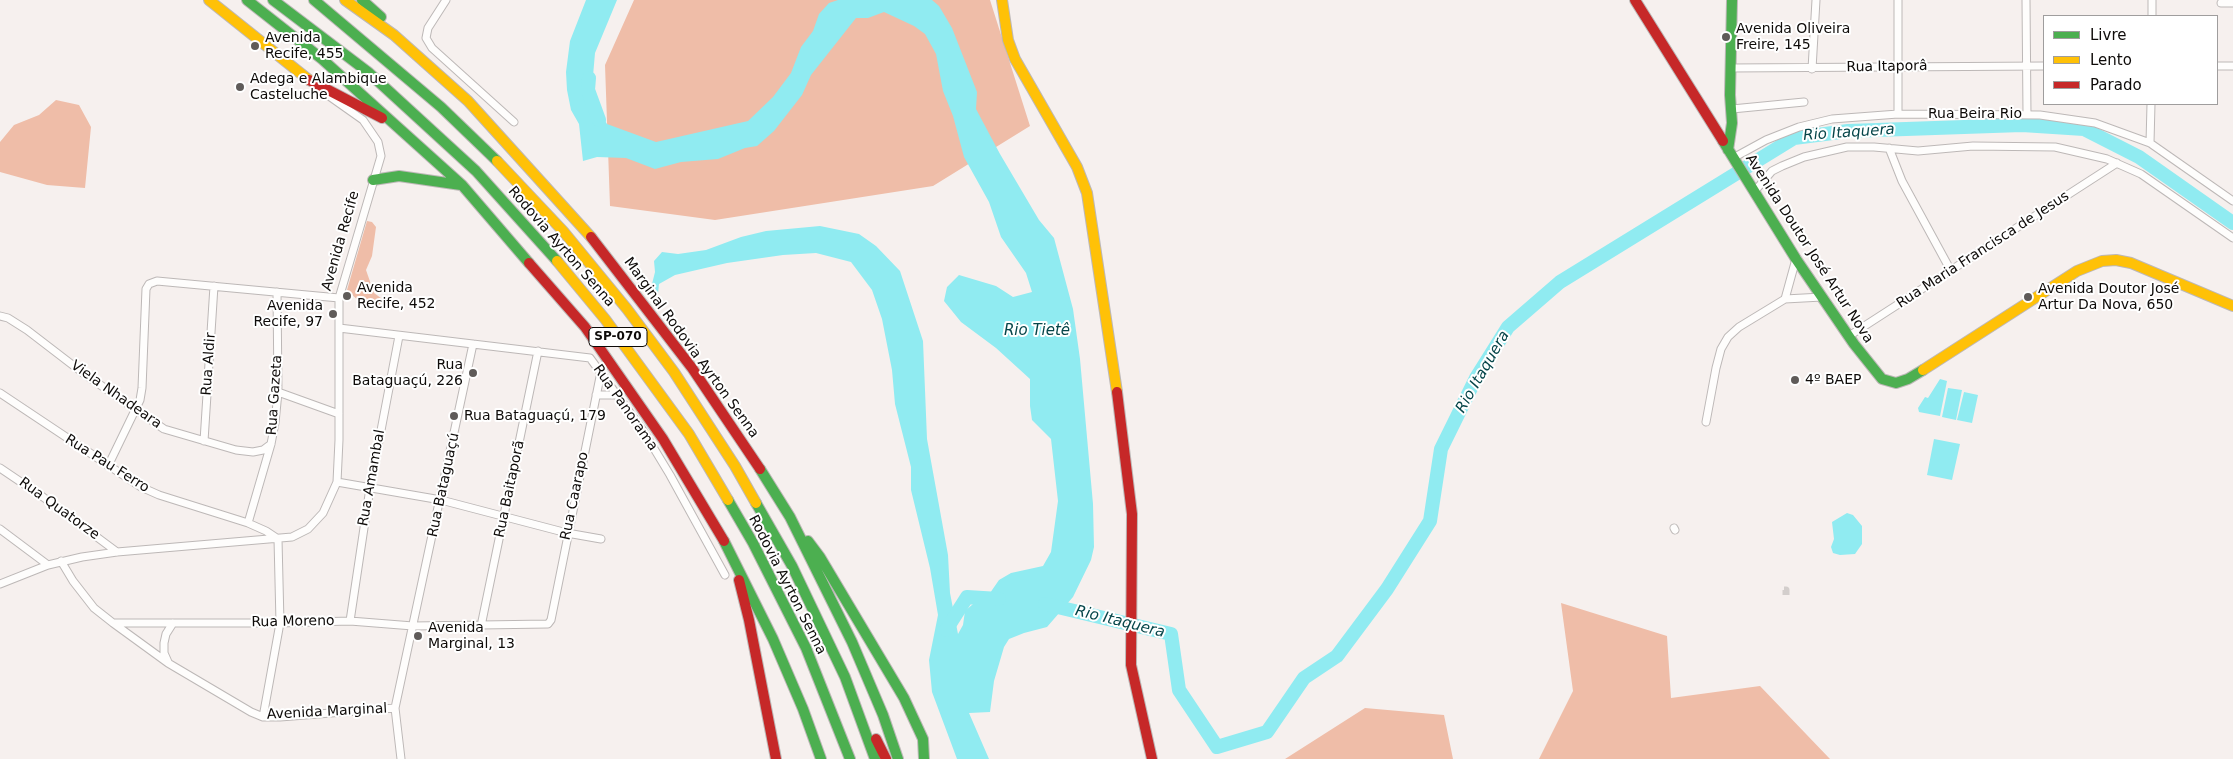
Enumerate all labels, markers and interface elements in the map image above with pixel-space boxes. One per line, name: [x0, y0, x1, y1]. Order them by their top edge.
legend: [2043, 15, 2218, 105]
place label: Avenida Oliveira Freire, 145: [1736, 21, 1850, 54]
text: Livre: [2090, 26, 2126, 44]
place label: Avenida Recife, 455: [265, 30, 343, 62]
marker: Avenida Oliveira Freire, 145: [1720, 31, 1732, 43]
marker: Avenida Recife, 455: [249, 40, 261, 52]
text: Lento: [2090, 51, 2132, 69]
street label: Rua Itaporâ: [1846, 58, 1928, 76]
place label: Adega e Alambique Casteluche: [250, 71, 387, 104]
text: Parado: [2090, 76, 2142, 94]
marker: Adega e Alambique Casteluche: [234, 81, 246, 93]
street label: Rua Beira Rio: [1928, 106, 2022, 122]
water label: Rio Itaquera: [1803, 121, 1895, 145]
street label: Avenida Doutor José Artur Nova: [1742, 151, 1876, 347]
street label: Rodovia Ayrton Senna: [504, 183, 618, 311]
street label: Rua Maria Francisca de Jesus: [1894, 188, 2072, 312]
street label: Avenida Recife: [319, 189, 363, 293]
street label: Marginal Rodovia Ayrton Senna: [620, 255, 762, 441]
place label: Avenida Recife, 452: [357, 280, 435, 312]
place label: Avenida Doutor José Artur Da Nova, 650: [2038, 281, 2179, 314]
marker: Avenida Recife, 452: [341, 290, 353, 302]
marker: Avenida Doutor José Artur Da Nova, 650: [2022, 291, 2034, 303]
place label: Avenida Recife, 97: [253, 298, 323, 331]
marker: Avenida Recife, 97: [327, 308, 339, 320]
water label: Rio Tietê: [1004, 322, 1070, 340]
road number: SP-070: [589, 328, 647, 347]
water label: Rio Itaquera: [1452, 328, 1514, 416]
street label: Rua Aldir: [198, 332, 220, 396]
street label: Rua Gazeta: [264, 354, 286, 436]
street label: Viela Nhadeara: [67, 357, 165, 433]
place label: Rua Bataguaçú, 226: [352, 357, 463, 390]
street label: Rua Panorama: [589, 362, 661, 454]
marker: Rua Bataguaçú, 226: [467, 367, 479, 379]
place label: 4º BAEP: [1805, 372, 1861, 388]
marker: 4º BAEP: [1789, 374, 1801, 386]
place label: Rua Bataguaçú, 179: [464, 408, 606, 424]
marker: Rua Bataguaçú, 179: [448, 410, 460, 422]
street label: Rua Amambal: [355, 428, 389, 528]
street label: Rua Pau Ferro: [62, 431, 152, 497]
street label: Rua Bataguaçú: [425, 431, 463, 539]
street label: Rua Baitaporã: [491, 439, 529, 539]
street label: Rua Caarapo: [557, 450, 593, 542]
street label: Rua Quatorze: [16, 474, 102, 544]
street label: Rodovia Ayrton Senna: [745, 512, 829, 658]
water label: Rio Itaquera: [1073, 602, 1167, 642]
street label: Rua Moreno: [251, 613, 335, 631]
place label: Avenida Marginal, 13: [428, 620, 515, 652]
marker: Avenida Marginal, 13: [412, 630, 424, 642]
street label: Avenida Marginal: [266, 700, 388, 724]

